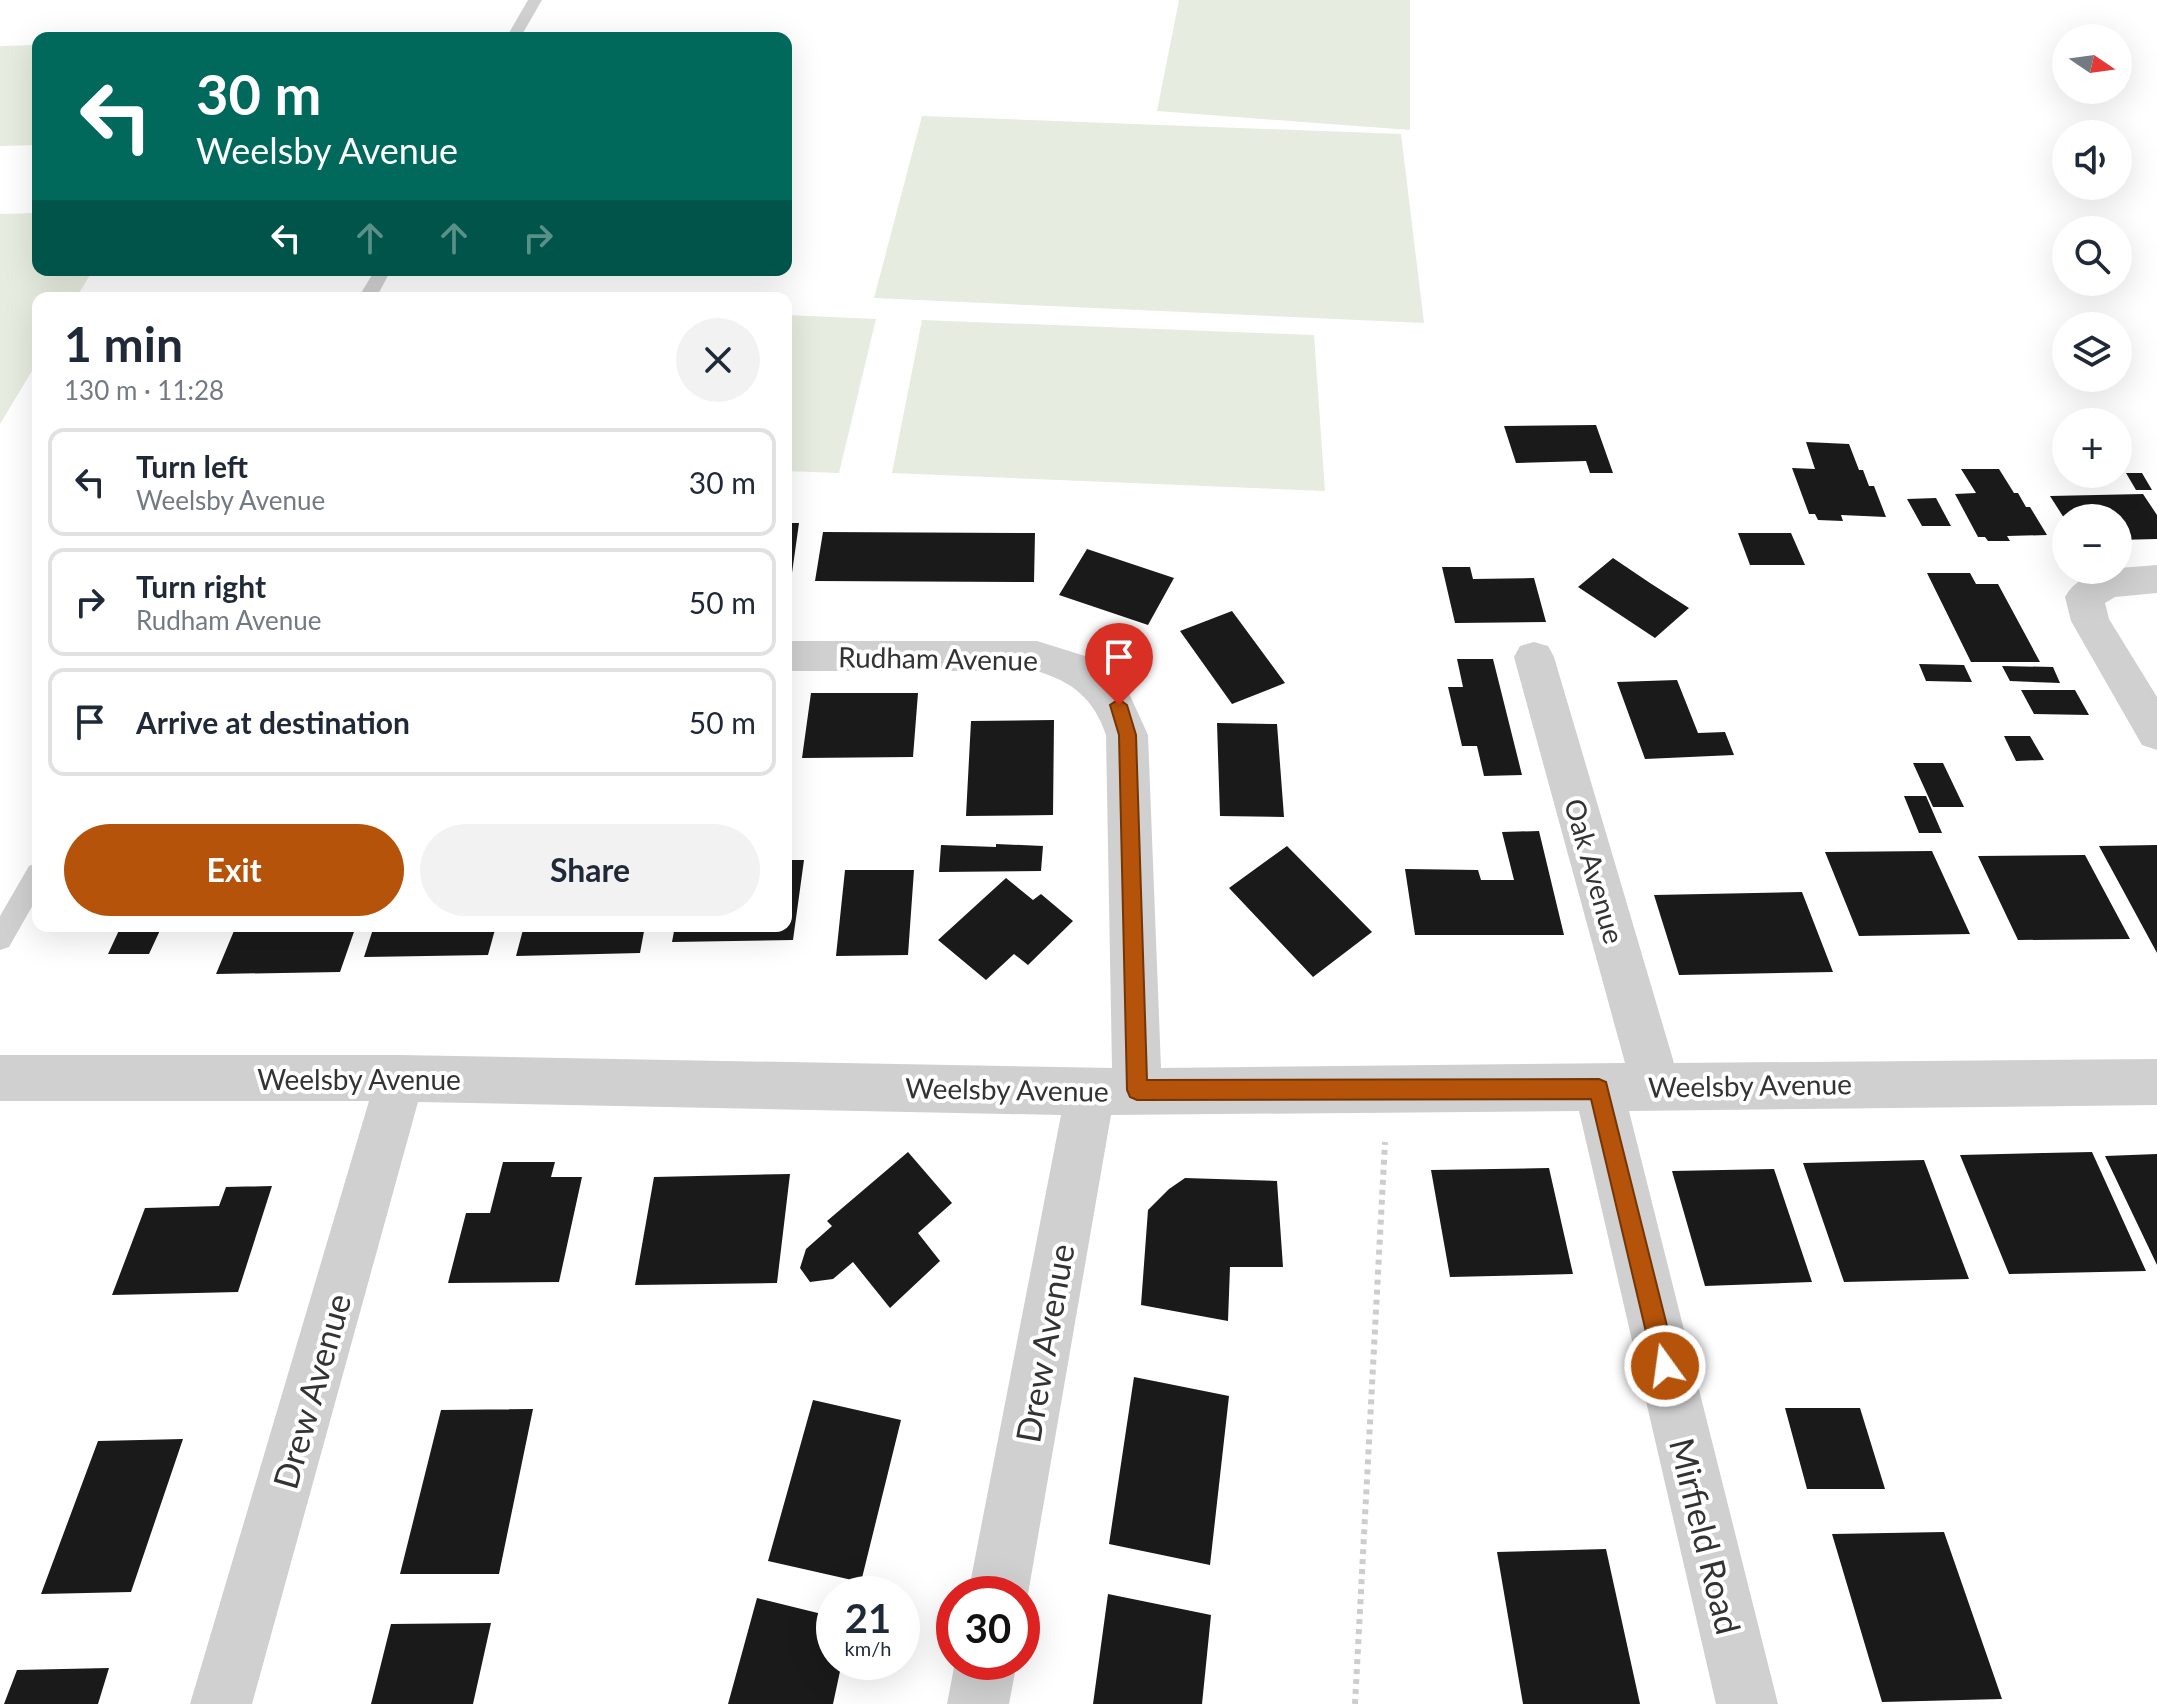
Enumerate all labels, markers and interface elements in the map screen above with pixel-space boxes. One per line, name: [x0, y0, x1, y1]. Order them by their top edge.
north arrow: [2052, 24, 2132, 104]
map controls: [2052, 24, 2132, 584]
text: 30 m: [196, 60, 321, 127]
icon: left: [64, 64, 168, 168]
button: sound: [2052, 120, 2132, 200]
text: Weelsby Avenue: [196, 128, 458, 172]
icon: left: [264, 216, 308, 260]
icon: ahead: [348, 216, 392, 260]
icon: ahead: [432, 216, 476, 260]
icon: right: [516, 216, 560, 260]
button: search: [2052, 216, 2132, 296]
button: layers: [2052, 312, 2132, 392]
text: 1 min: [64, 315, 183, 372]
button: close: [676, 318, 760, 402]
text: 130 m · 11:28: [64, 374, 224, 406]
button: +: [2052, 408, 2132, 488]
text: Turn left: [136, 448, 248, 484]
icon: left: [68, 460, 112, 504]
text: 30 m: [689, 464, 756, 500]
text: Weelsby Avenue: [136, 484, 325, 516]
button: −: [2052, 504, 2132, 584]
text: Turn right: [136, 568, 266, 604]
icon: right: [68, 580, 112, 624]
text: 50 m: [689, 584, 756, 620]
text: Rudham Avenue: [136, 604, 321, 636]
pin: [1085, 623, 1153, 705]
icon: arrive: [1097, 635, 1141, 679]
street label: Rudham Avenue: [838, 639, 1038, 677]
icon: arrive: [68, 700, 112, 744]
text: Arrive at destination: [136, 704, 410, 740]
text: 50 m: [689, 704, 756, 740]
street label: Oak Avenue: [1558, 795, 1632, 947]
button: Exit: [64, 824, 404, 916]
button: Share: [420, 824, 760, 916]
street label: Weelsby Avenue: [257, 1062, 461, 1096]
street label: Weelsby Avenue: [1648, 1066, 1852, 1104]
street label: Weelsby Avenue: [905, 1070, 1109, 1108]
street label: Drew Avenue: [1006, 1240, 1082, 1446]
street label: Drew Avenue: [264, 1289, 358, 1493]
position arrow: [1623, 1324, 1707, 1408]
street label: Mirfield Road: [1662, 1434, 1750, 1638]
speed limit sign: 30: [936, 1576, 1040, 1680]
text: 21: [845, 1594, 891, 1642]
text: km/h: [845, 1636, 891, 1660]

